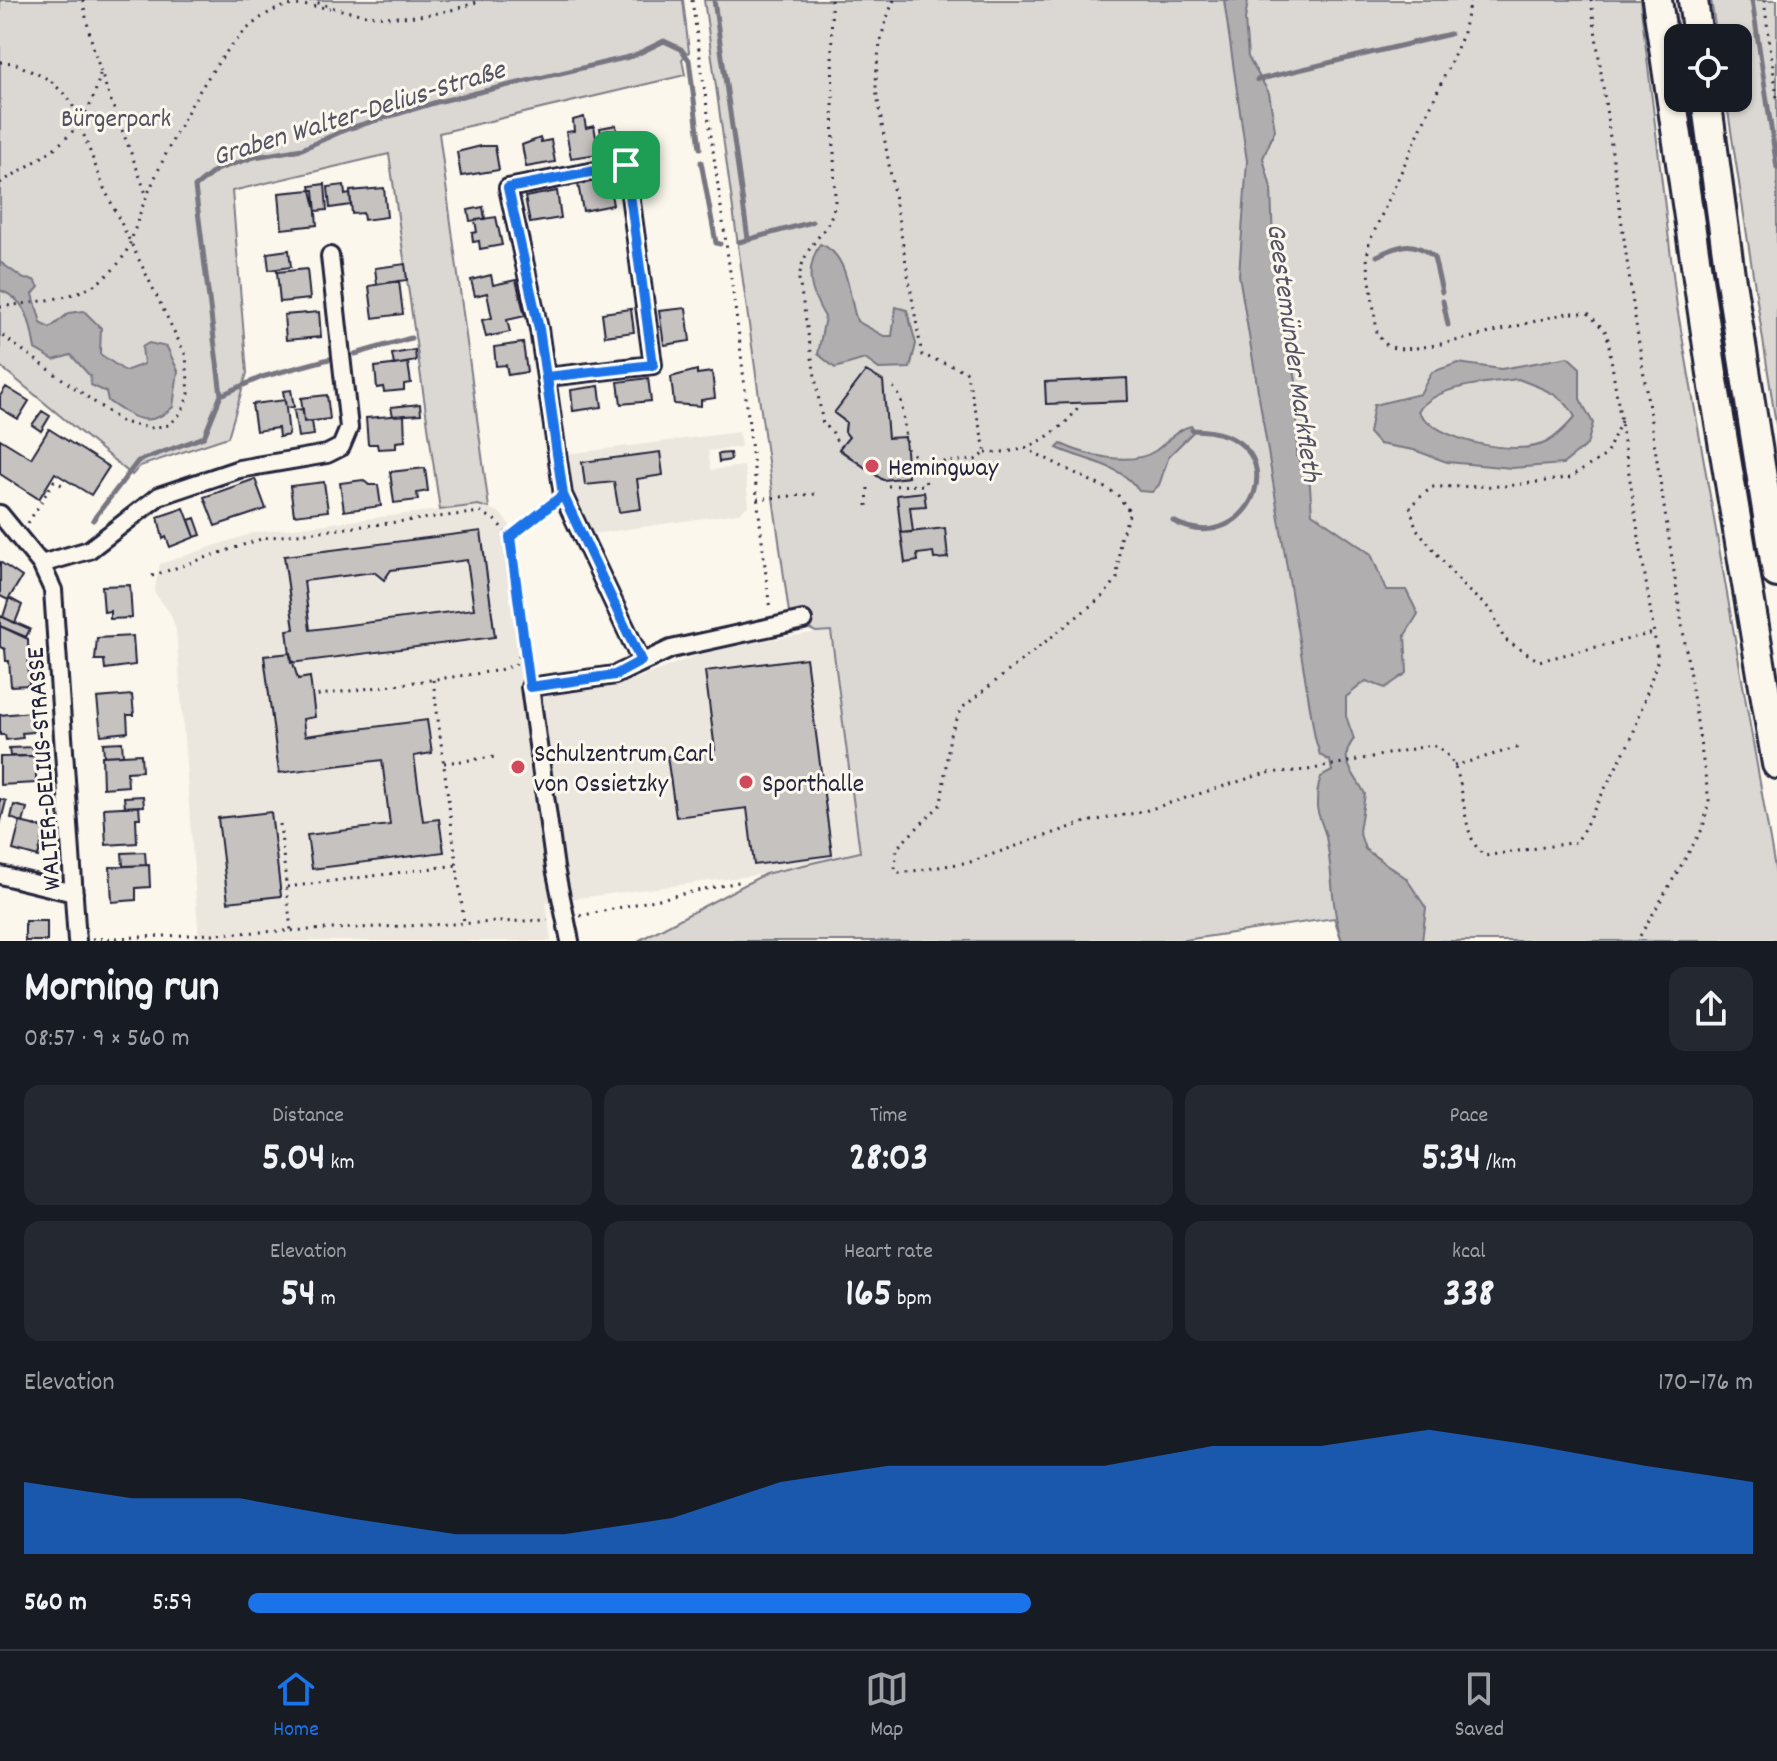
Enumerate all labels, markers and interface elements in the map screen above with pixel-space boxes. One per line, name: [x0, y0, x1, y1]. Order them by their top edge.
map controls: [1664, 24, 1752, 112]
button: locate: [1664, 24, 1752, 112]
water label: Graben Walter-Delius-Straße: [208, 52, 512, 179]
park label: Bürgerpark: [61, 102, 171, 139]
pin: [592, 131, 660, 199]
icon: arrive: [604, 143, 648, 187]
water label: Geestemünder Markfleth: [1253, 221, 1329, 486]
place label: Hemingway: [888, 451, 999, 488]
marker: Hemingway: [863, 457, 881, 475]
street label: WALTER-DELIUS-STRASSE: [19, 646, 72, 892]
place label: Schulzentrum Carl von Ossietzky: [534, 737, 714, 804]
marker: Schulzentrum Carl von Ossietzky: [509, 758, 527, 776]
place label: Sporthalle: [762, 767, 864, 804]
marker: Sporthalle: [737, 773, 755, 791]
text: Morning run: [24, 959, 219, 1022]
button: share: [1669, 967, 1753, 1051]
text: 08:57 · 9 × 560 m: [24, 1021, 190, 1058]
text: Distance: [272, 1101, 344, 1132]
text: Time: [870, 1101, 907, 1132]
text: Pace: [1449, 1101, 1488, 1132]
text: 5.04: [262, 1132, 325, 1189]
text: 28:03: [849, 1132, 928, 1189]
text: 5:34: [1421, 1132, 1481, 1189]
text: km: [325, 1148, 355, 1179]
text: /km: [1481, 1148, 1516, 1179]
text: Elevation: [270, 1237, 346, 1268]
text: Heart rate: [844, 1237, 933, 1268]
text: kcal: [1452, 1237, 1486, 1268]
text: 54: [281, 1268, 316, 1325]
text: 165: [845, 1268, 892, 1325]
text: 338: [1443, 1268, 1495, 1325]
text: m: [316, 1284, 336, 1315]
text: bpm: [892, 1284, 932, 1315]
text: Elevation: [24, 1365, 114, 1402]
text: 170–176 m: [1658, 1365, 1753, 1402]
text: 560 m: [24, 1585, 87, 1622]
text: 5:59: [152, 1585, 192, 1622]
tab: Home: [273, 1667, 319, 1746]
tab: Map: [865, 1667, 909, 1746]
tab: Saved: [1455, 1667, 1504, 1746]

